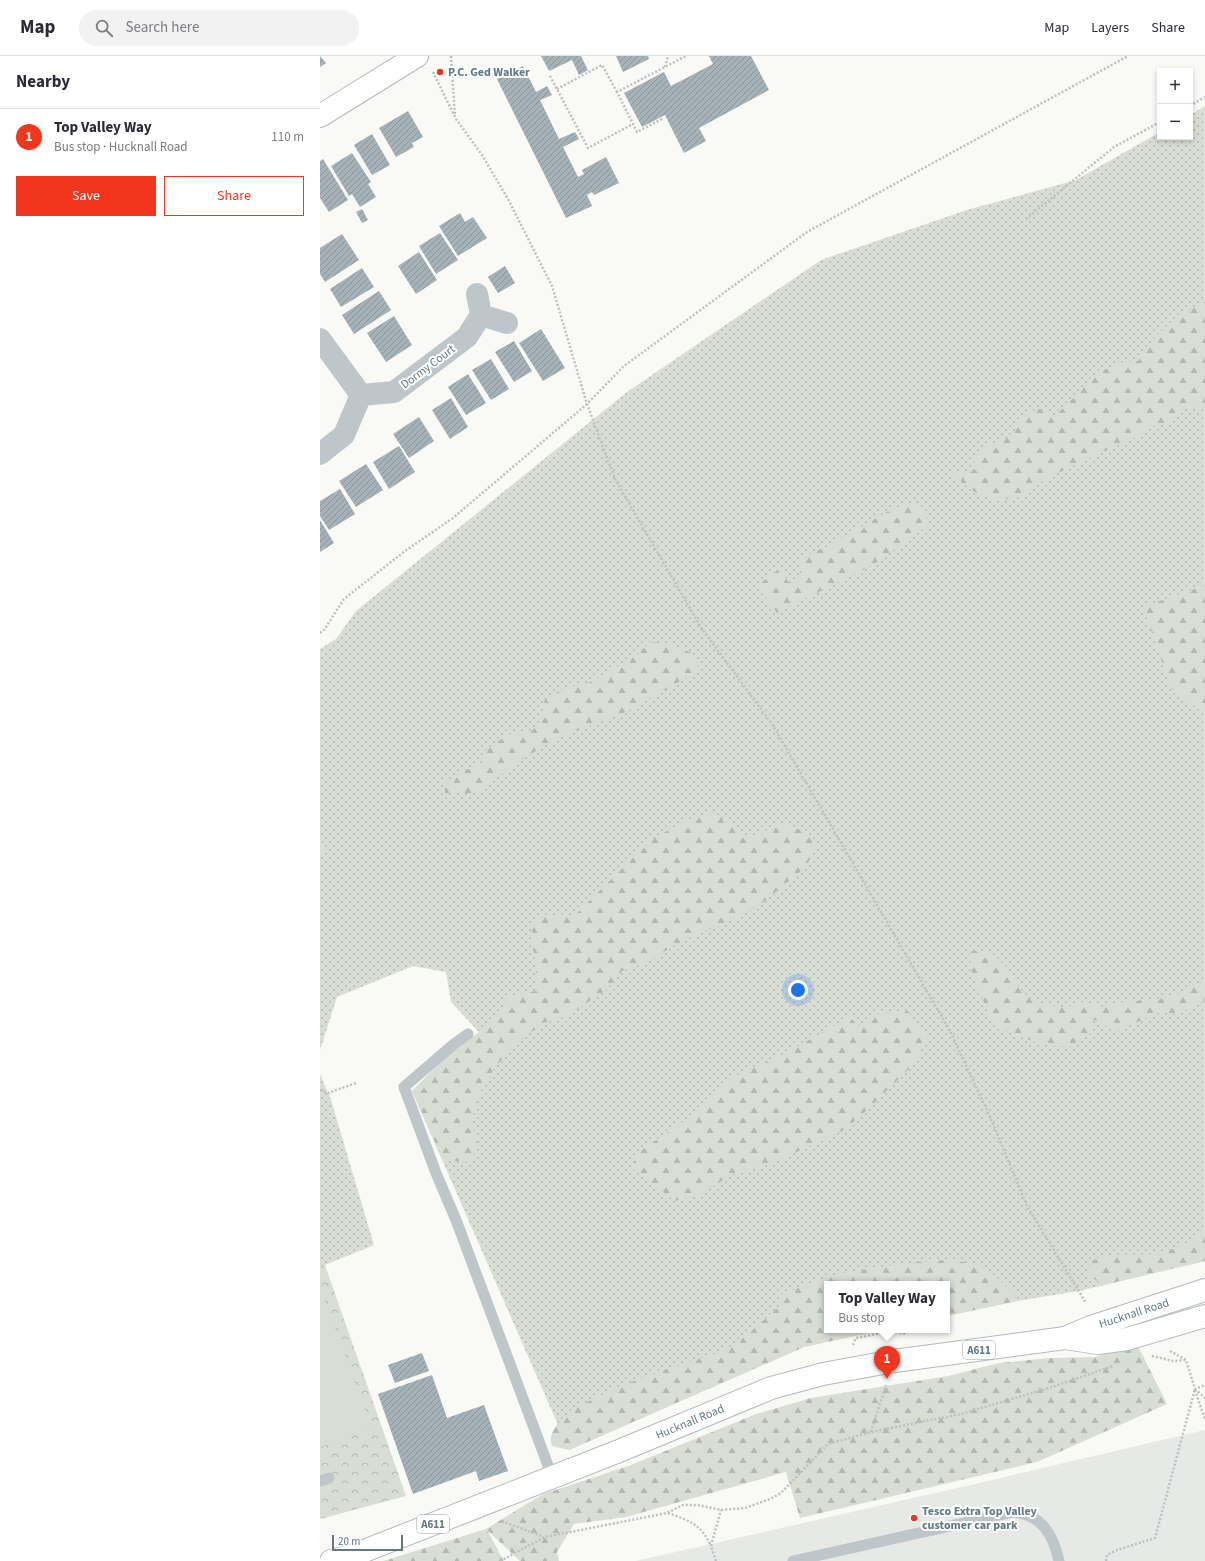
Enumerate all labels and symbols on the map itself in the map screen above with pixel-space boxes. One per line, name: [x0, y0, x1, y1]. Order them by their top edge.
place label: P.C. Ged Walker: [448, 64, 530, 81]
marker: P.C. Ged Walker: [435, 67, 445, 77]
street label: Dormy Court: [397, 341, 459, 393]
your location: [788, 980, 808, 1000]
street label: Hucknall Road: [1097, 1294, 1171, 1332]
road number: A611: [963, 1341, 995, 1359]
pin: 1: [874, 1346, 900, 1379]
street label: Hucknall Road: [653, 1400, 727, 1443]
place label: Tesco Extra Top Valley customer car park: [922, 1503, 1038, 1534]
marker: Tesco Extra Top Valley customer car park: [909, 1513, 919, 1523]
road number: A611: [417, 1515, 449, 1533]
scale bar: [332, 1533, 403, 1552]

